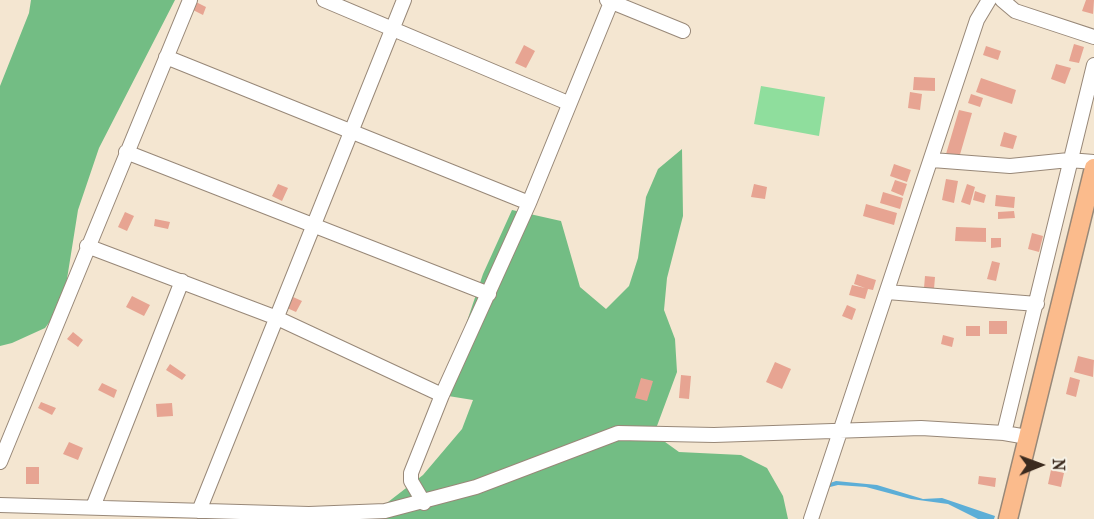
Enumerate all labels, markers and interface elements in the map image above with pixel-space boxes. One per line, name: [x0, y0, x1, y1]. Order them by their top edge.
north arrow: [1010, 435, 1070, 495]
text: N: [1049, 458, 1068, 471]

